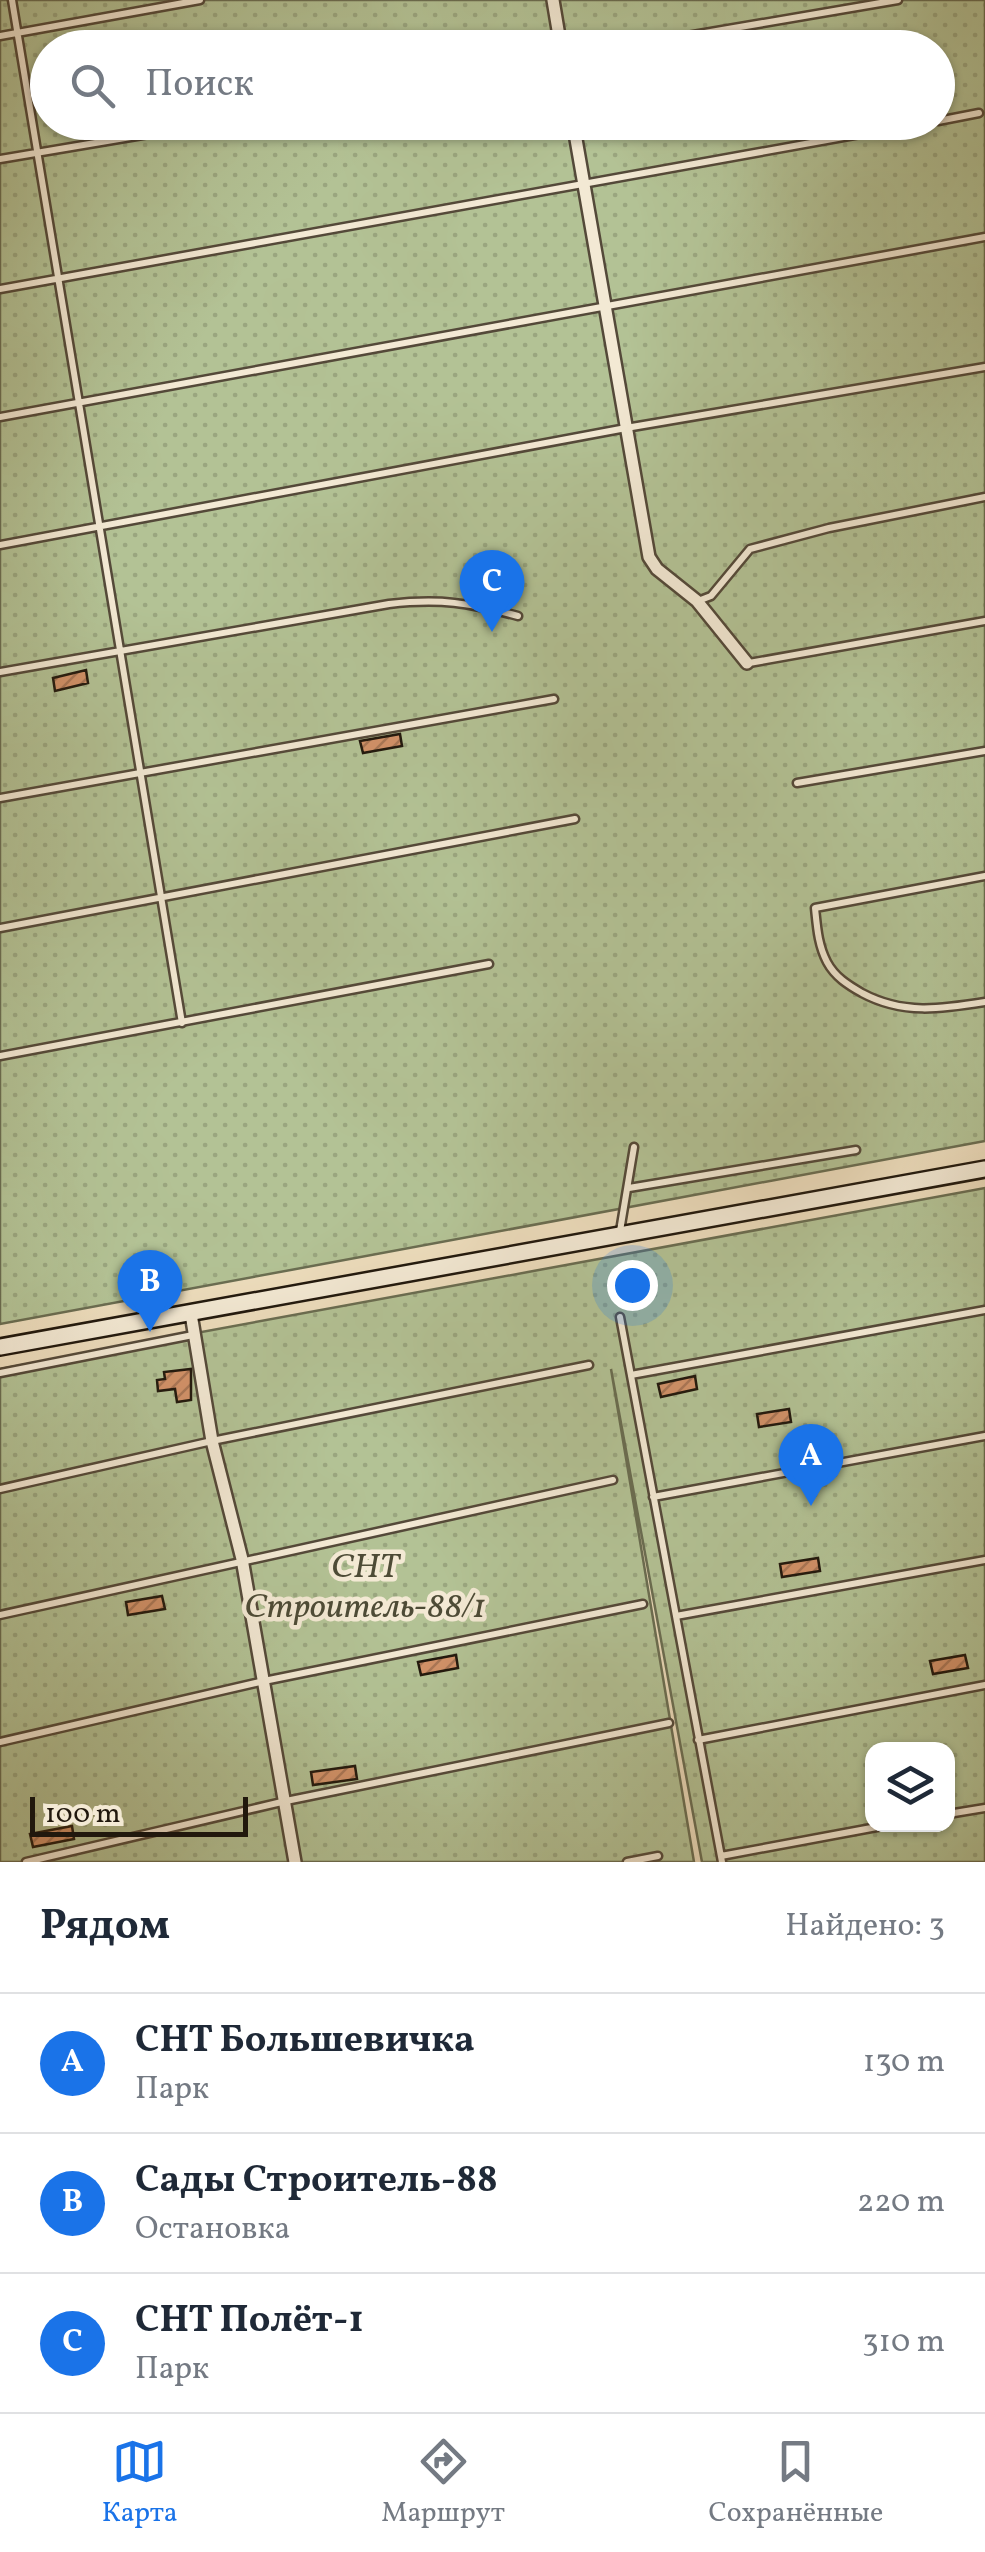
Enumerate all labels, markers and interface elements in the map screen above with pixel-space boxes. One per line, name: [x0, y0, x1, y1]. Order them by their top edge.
search box: [30, 30, 955, 140]
icon: search: [65, 58, 120, 113]
text: Поиск: [145, 59, 254, 112]
pin: C: [460, 550, 524, 632]
pin: B: [118, 1250, 182, 1332]
your location: [607, 1260, 658, 1311]
pin: A: [778, 1424, 844, 1506]
park label: СНТ Строитель-88/1: [244, 1544, 486, 1632]
map controls: [865, 1742, 955, 1832]
button: layers: [865, 1742, 955, 1832]
scale bar: [30, 1792, 248, 1836]
text: 100 m: [45, 1795, 120, 1834]
text: Рядом: [40, 1898, 170, 1957]
text: Найдено: 3: [785, 1905, 945, 1949]
text: СНТ Большевичка: [135, 2015, 475, 2068]
text: A: [61, 2041, 84, 2085]
text: 130 m: [863, 2041, 945, 2085]
text: Парк: [135, 2068, 209, 2112]
text: Сады Строитель-88: [135, 2155, 498, 2208]
text: B: [62, 2181, 83, 2225]
text: 220 m: [857, 2181, 945, 2225]
text: Остановка: [135, 2208, 291, 2252]
text: СНТ Полёт-1: [135, 2295, 364, 2348]
text: C: [62, 2321, 83, 2365]
text: 310 m: [862, 2321, 945, 2365]
text: Парк: [135, 2348, 209, 2392]
tab: Карта: [102, 2434, 178, 2533]
tab: Маршрут: [381, 2434, 505, 2533]
tab: Сохранённые: [709, 2434, 883, 2533]

